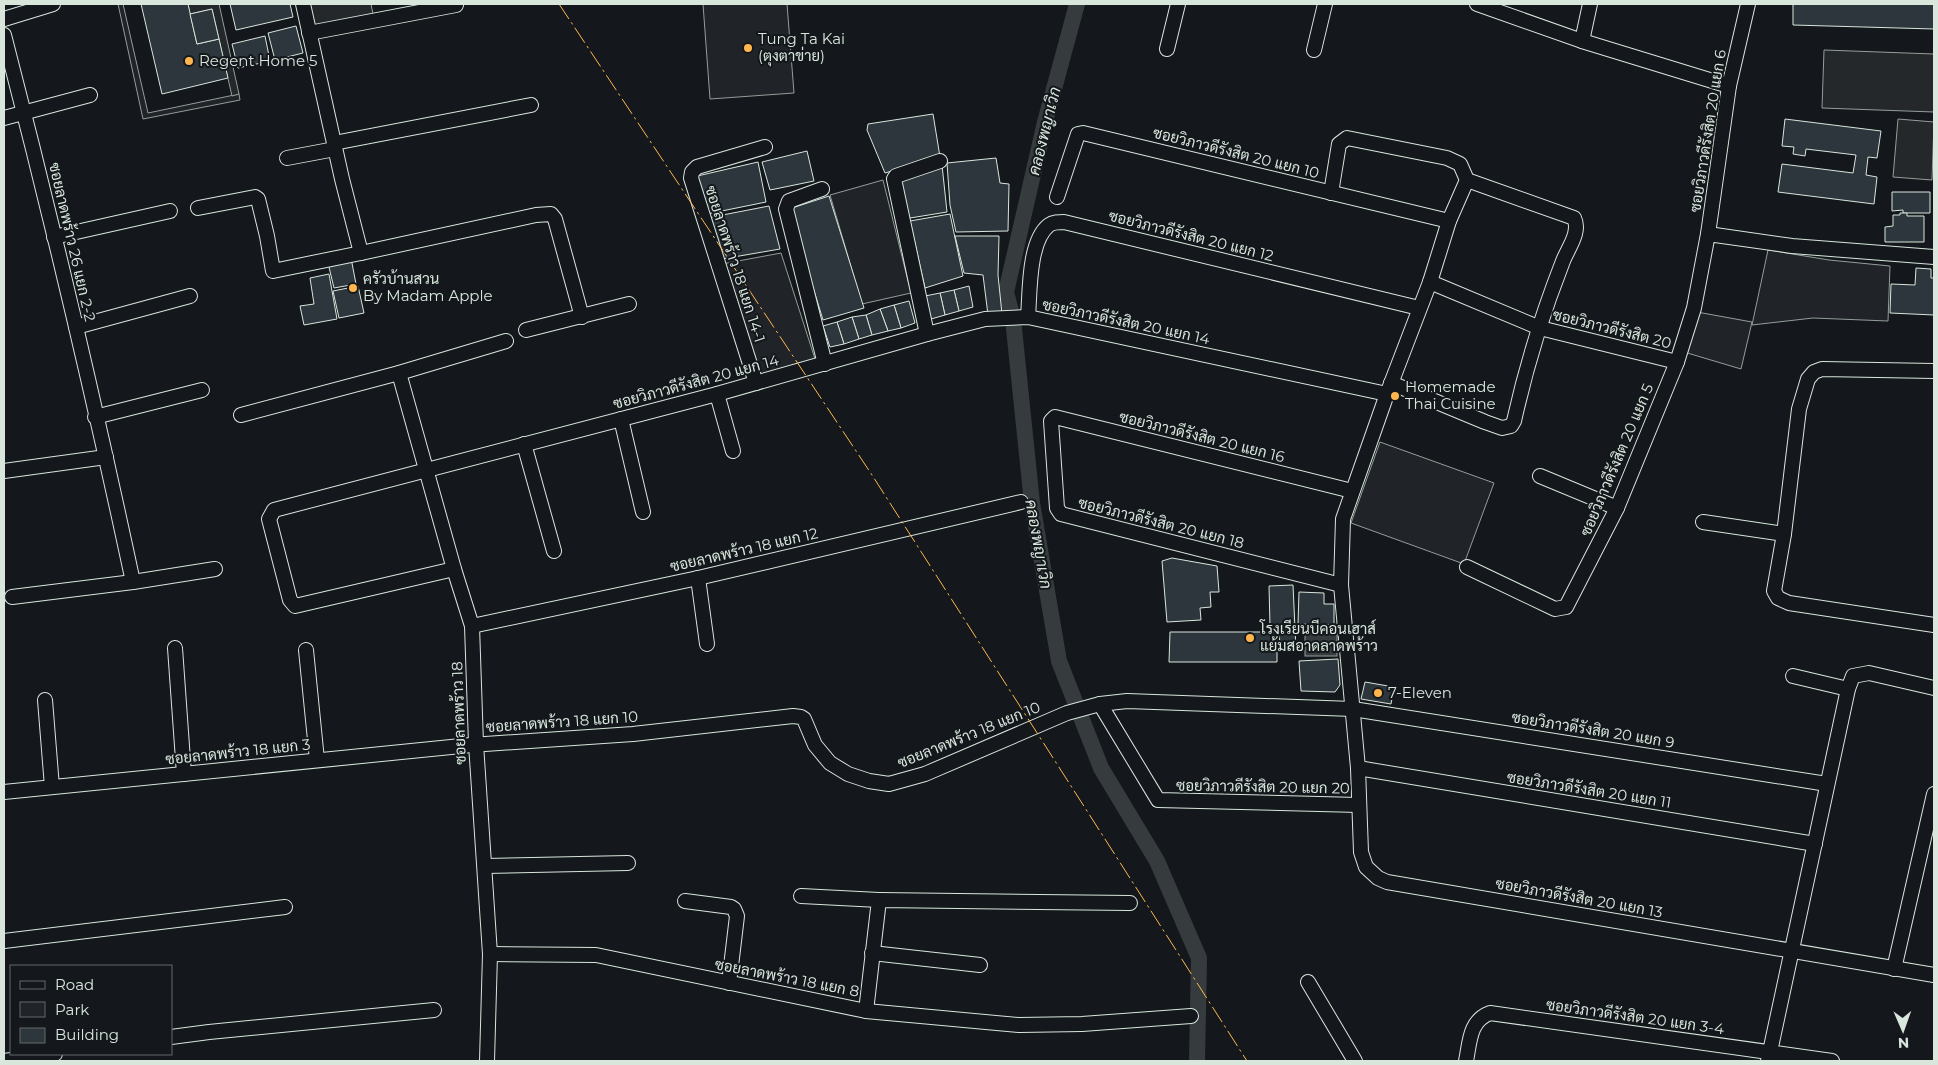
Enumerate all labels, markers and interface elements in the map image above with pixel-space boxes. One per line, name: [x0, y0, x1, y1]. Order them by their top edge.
place label: Tung Ta Kai (ตุงตาข่าย): [758, 29, 845, 67]
marker: Tung Ta Kai (ตุงตาข่าย): [742, 42, 754, 54]
street label: ซอยวิภาวดีรังสิต 20 แยก 6: [1685, 48, 1730, 214]
place label: Regent Home 5: [199, 51, 317, 70]
marker: Regent Home 5: [183, 55, 195, 67]
water label: คลองพญาเวิก: [1024, 85, 1065, 177]
street label: ซอยวิภาวดีรังสิต 20 แยก 10: [1151, 123, 1321, 182]
street label: ซอยลาดพร้าว 26 แยก 2-2: [45, 161, 100, 323]
street label: ซอยลาดพร้าว 18 แยก 14-1: [701, 183, 770, 345]
street label: ซอยวิภาวดีรังสิต 20 แยก 12: [1107, 206, 1276, 265]
place label: ครัวบ้านสวน By Madam Apple: [363, 269, 493, 305]
marker: ครัวบ้านสวน By Madam Apple: [347, 282, 359, 294]
street label: ซอยวิภาวดีรังสิต 20 แยก 14: [1041, 294, 1212, 349]
street label: ซอยวิภาวดีรังสิต 20: [1551, 305, 1673, 352]
street label: ซอยวิภาวดีรังสิต 20 แยก 14: [611, 350, 781, 413]
place label: Homemade Thai Cuisine: [1405, 377, 1496, 413]
street label: ซอยวิภาวดีรังสิต 20 แยก 5: [1576, 381, 1657, 539]
marker: Homemade Thai Cuisine: [1389, 390, 1401, 402]
street label: ซอยวิภาวดีรังสิต 20 แยก 16: [1117, 407, 1287, 466]
street label: ซอยวิภาวดีรังสิต 20 แยก 18: [1076, 493, 1246, 552]
water label: คลองพญาเวิก: [1021, 498, 1056, 590]
street label: ซอยลาดพร้าว 18 แยก 12: [668, 523, 820, 576]
place label: โรงเรียนบีคอนเฮาส์ แย้มสอาดลาดพร้าว: [1259, 619, 1378, 655]
marker: โรงเรียนบีคอนเฮาส์ แย้มสอาดลาดพร้าว: [1244, 632, 1256, 644]
street label: ซอยลาดพร้าว 18: [447, 661, 470, 765]
place label: 7-Eleven: [1388, 683, 1452, 702]
marker: 7-Eleven: [1372, 687, 1384, 699]
street label: ซอยลาดพร้าว 18 แยก 10: [895, 697, 1043, 772]
street label: ซอยลาดพร้าว 18 แยก 10: [485, 707, 639, 736]
street label: ซอยวิภาวดีรังสิต 20 แยก 9: [1510, 707, 1676, 752]
street label: ซอยลาดพร้าว 18 แยก 3: [165, 734, 311, 769]
street label: ซอยวิภาวดีรังสิต 20 แยก 11: [1506, 767, 1673, 812]
street label: ซอยวิภาวดีรังสิต 20 แยก 20: [1176, 775, 1350, 798]
street label: ซอยวิภาวดีรังสิต 20 แยก 13: [1494, 873, 1664, 922]
street label: ซอยลาดพร้าว 18 แยก 8: [713, 954, 861, 1001]
legend: [10, 965, 172, 1055]
text: Road: [55, 975, 94, 994]
street label: ซอยวิภาวดีรังสิต 20 แยก 3-4: [1545, 995, 1725, 1038]
text: Park: [55, 1000, 89, 1019]
north arrow: [1878, 1005, 1928, 1055]
text: Building: [55, 1025, 119, 1044]
text: N: [1897, 1034, 1909, 1052]

